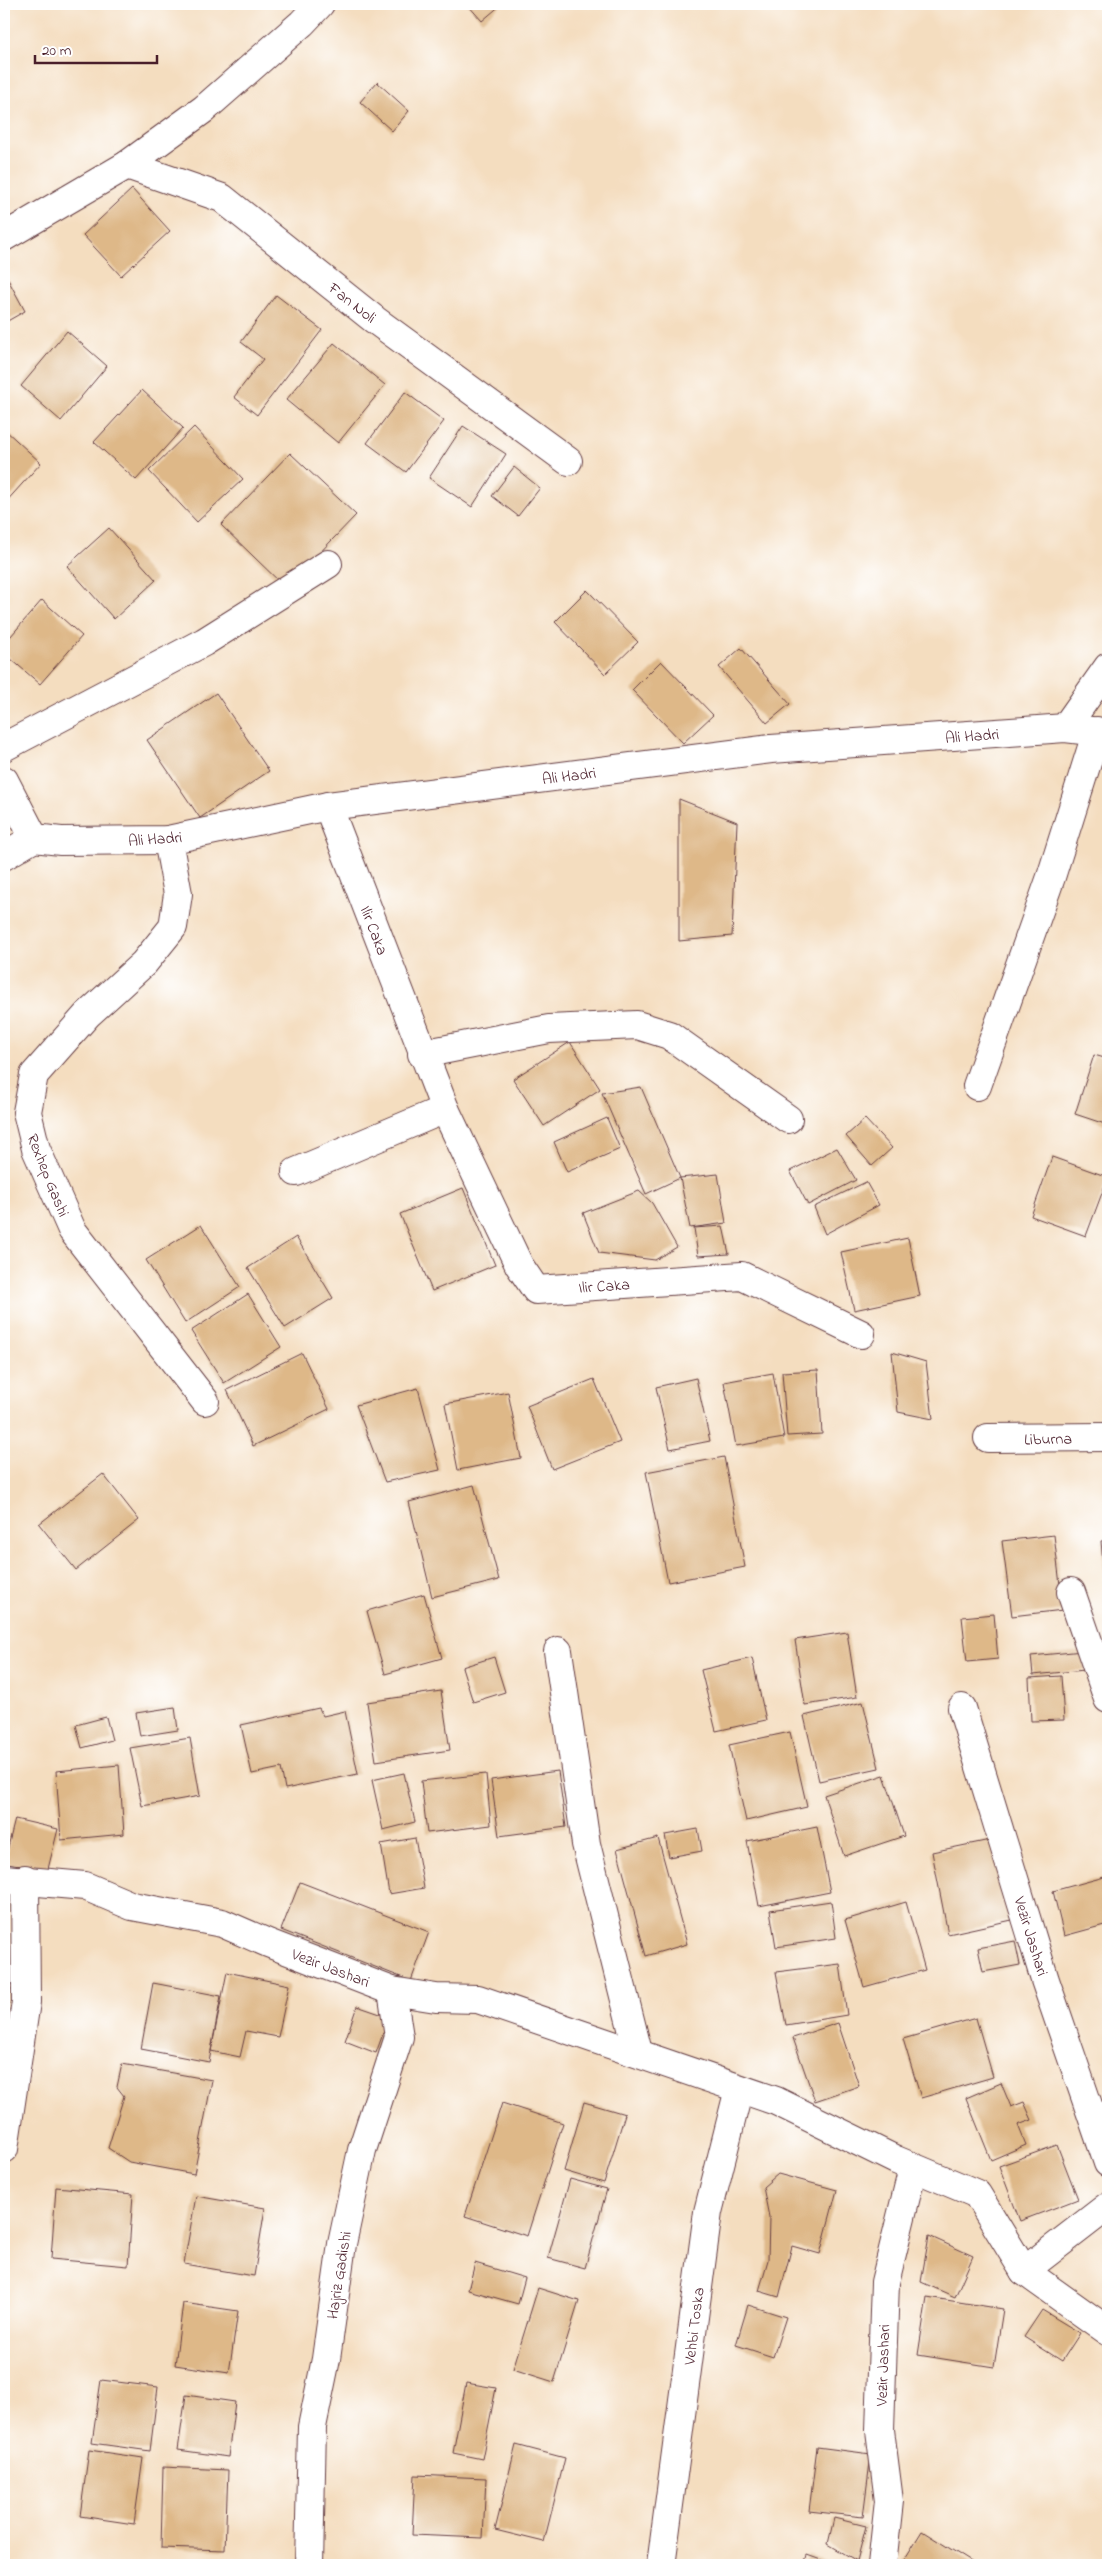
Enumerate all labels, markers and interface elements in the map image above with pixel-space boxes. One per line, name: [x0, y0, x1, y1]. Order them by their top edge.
scale bar: [35, 32, 158, 64]
text: 20 m: [42, 40, 72, 62]
street label: Fan Noli: [322, 277, 381, 330]
street label: Ali Hadri: [944, 723, 1000, 751]
street label: Ali Hadri: [541, 762, 598, 792]
street label: Ali Hadri: [127, 826, 183, 854]
street label: Ilir Caka: [353, 902, 394, 959]
street label: Rexhep Gashi: [20, 1130, 75, 1221]
street label: Ilir Caka: [578, 1273, 631, 1301]
street label: Liburna: [1024, 1428, 1072, 1452]
street label: Vezir Jashari: [1006, 1893, 1054, 1979]
street label: Vezir Jashari: [287, 1943, 373, 1995]
street label: Hajriz Gadishi: [321, 2229, 359, 2321]
street label: Vehbi Toska: [678, 2286, 712, 2368]
street label: Vezir Jashari: [871, 2324, 897, 2407]

